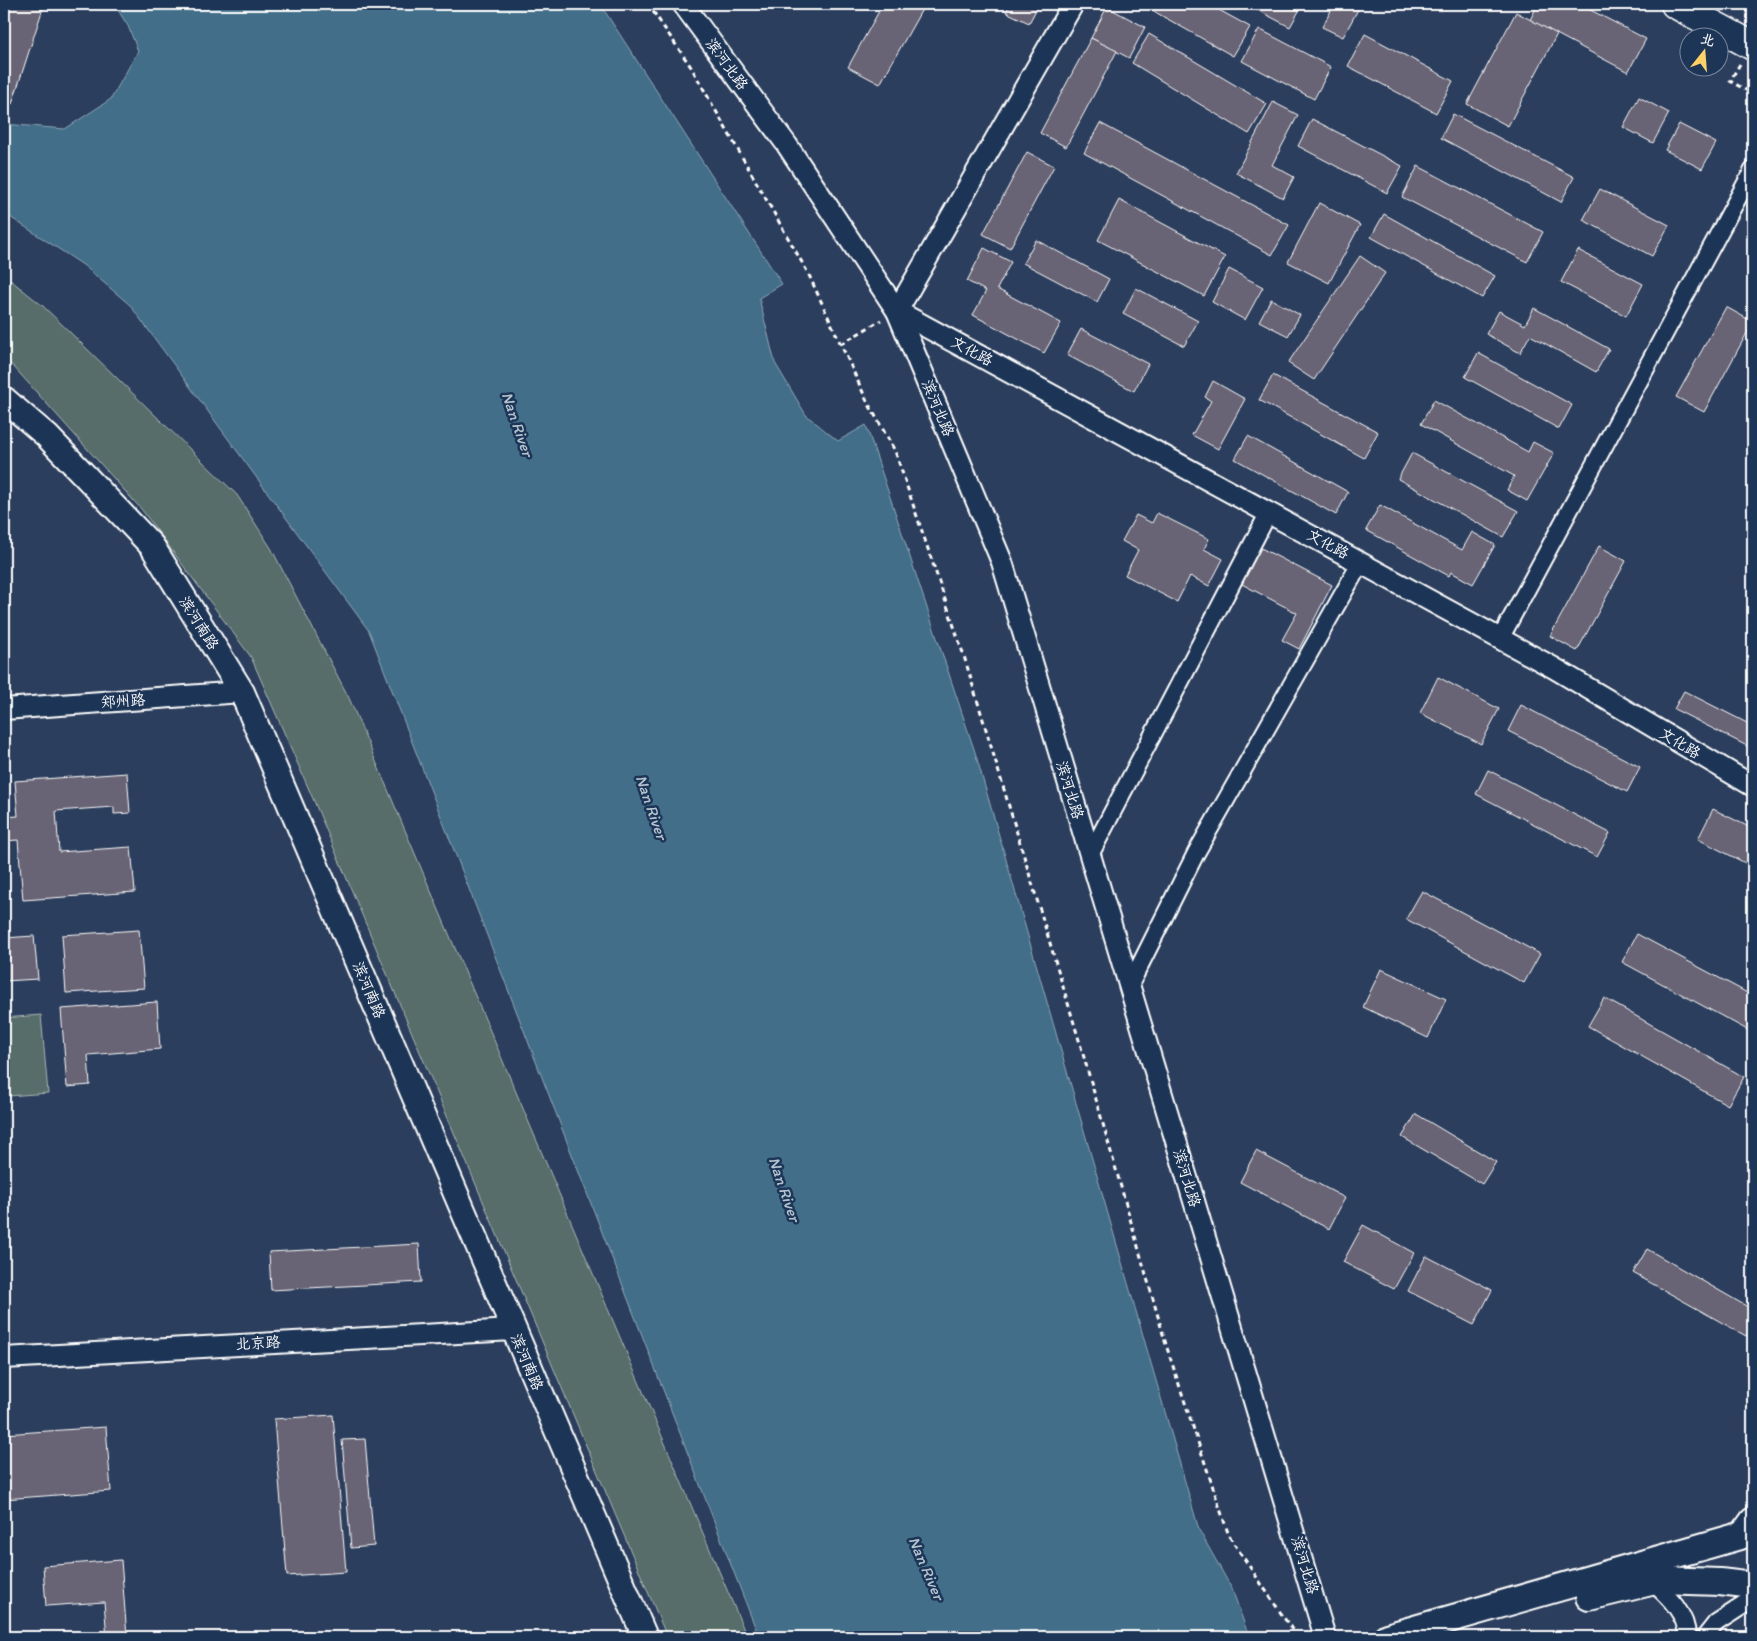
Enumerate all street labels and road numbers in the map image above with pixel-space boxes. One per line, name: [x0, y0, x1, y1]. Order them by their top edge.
street label: 滨河北路: [702, 34, 752, 94]
street label: 文化路: [948, 332, 996, 370]
street label: 滨河北路: [918, 377, 958, 439]
street label: 文化路: [1304, 525, 1352, 563]
street label: 滨河南路: [175, 593, 223, 653]
street label: 郑州路: [100, 690, 146, 712]
street label: 文化路: [1656, 724, 1704, 762]
street label: 滨河北路: [1053, 759, 1087, 821]
street label: 滨河南路: [349, 959, 389, 1021]
street label: 滨河北路: [1170, 1147, 1204, 1209]
street label: 滨河南路: [507, 1331, 547, 1393]
street label: 北京路: [235, 1333, 281, 1353]
street label: 滨河北路: [1288, 1534, 1322, 1596]

